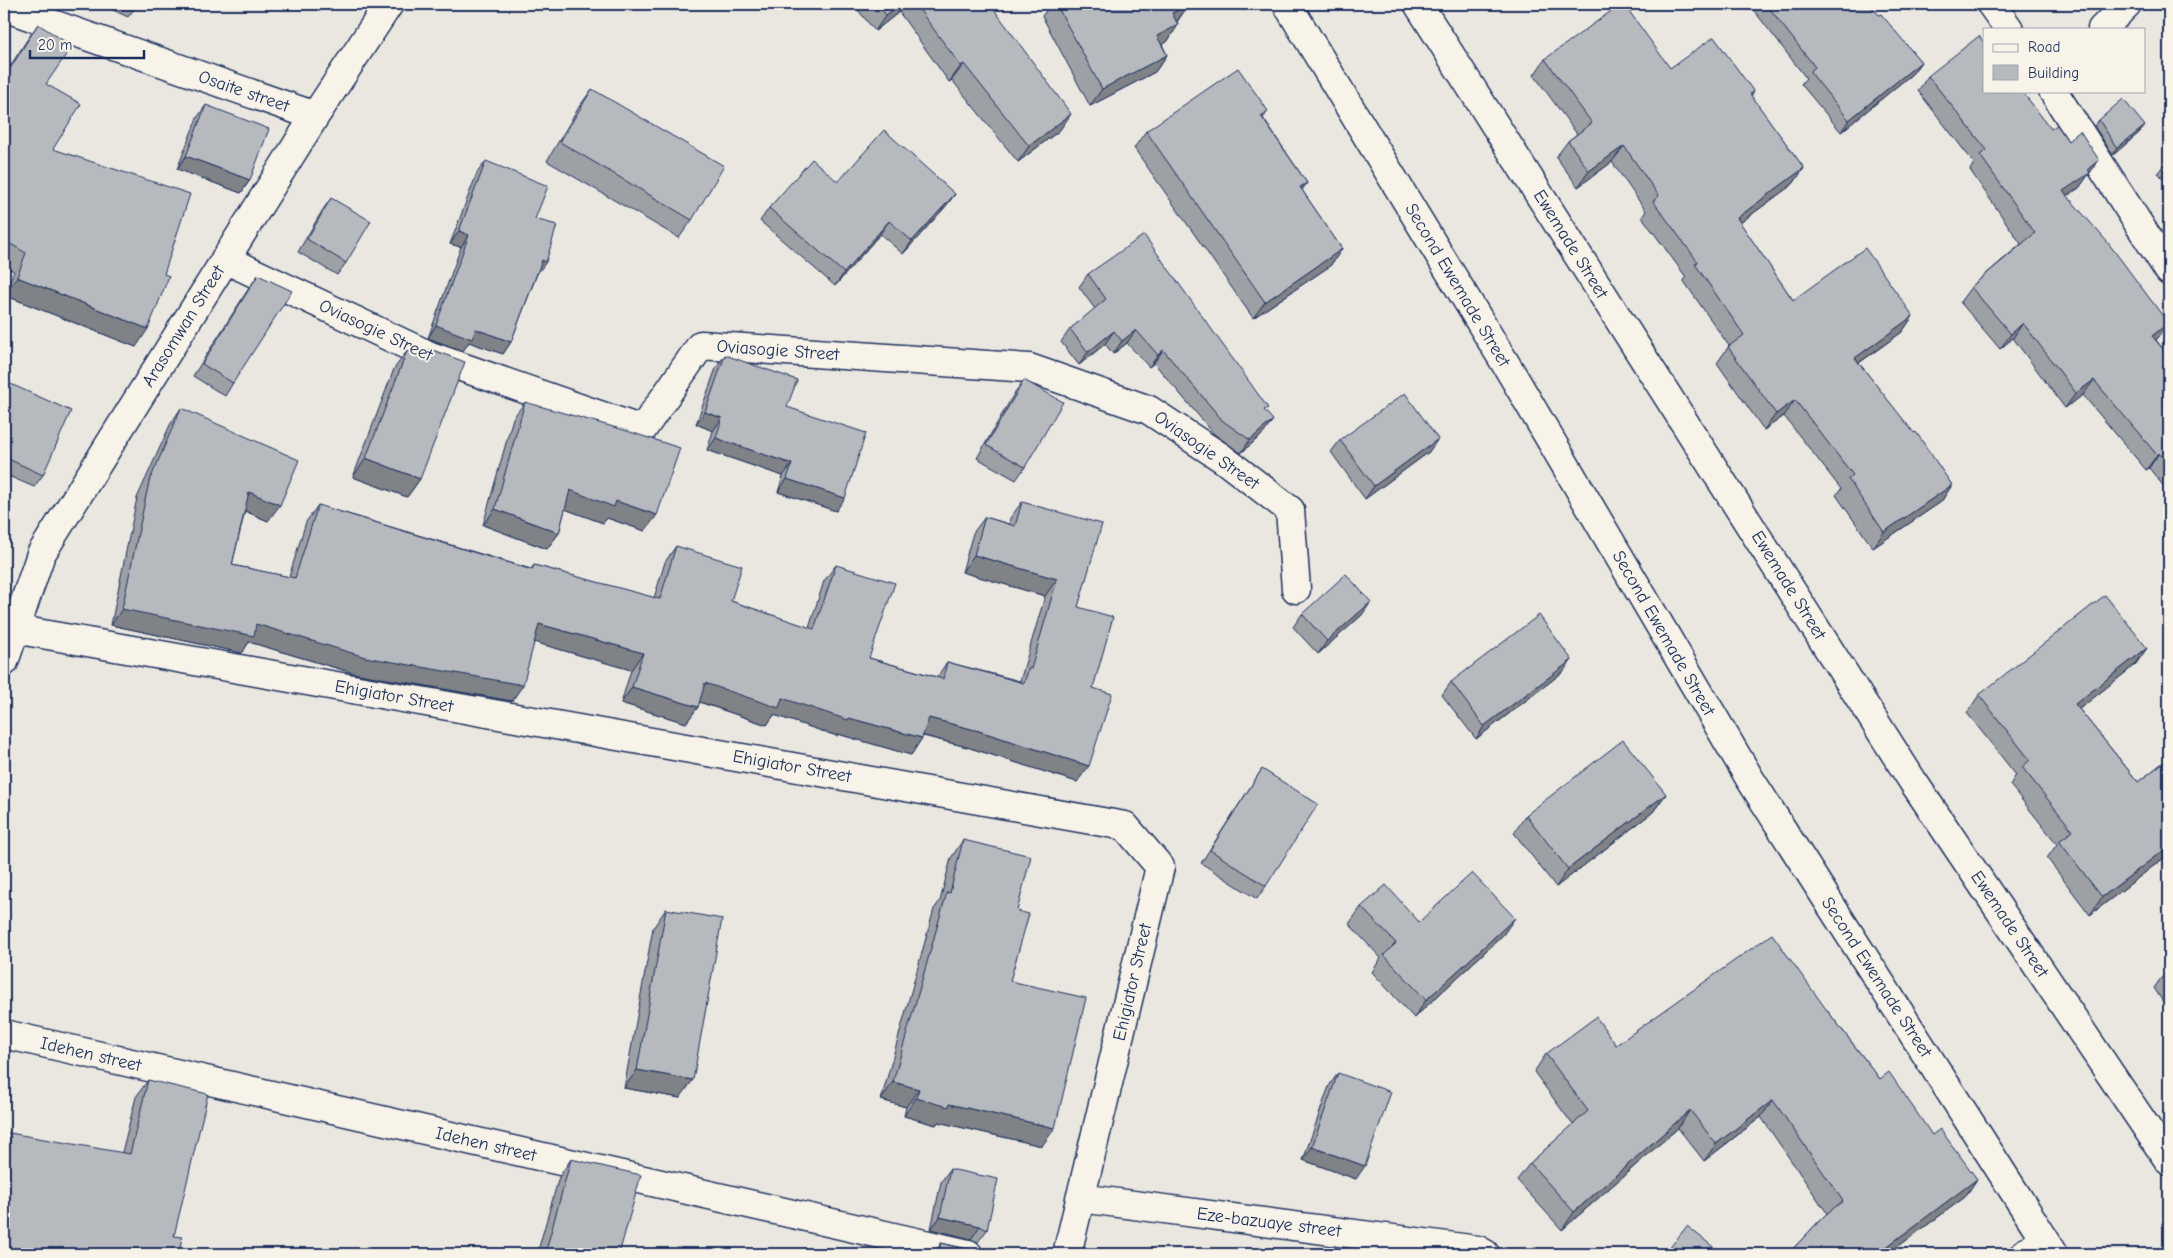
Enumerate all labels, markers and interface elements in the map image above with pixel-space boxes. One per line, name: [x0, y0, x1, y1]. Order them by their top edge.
scale bar: [30, 28, 144, 60]
legend: [1983, 28, 2146, 92]
text: 20 m: [38, 36, 72, 54]
text: Road: [2028, 38, 2060, 56]
text: Building: [2028, 64, 2079, 82]
street label: Osaite street: [196, 66, 293, 117]
street label: Ewemade Street: [1529, 186, 1613, 303]
street label: Second Ewemade Street: [1400, 200, 1515, 371]
street label: Arasomwan Street: [138, 261, 230, 391]
street label: Oviasogie Street: [316, 295, 437, 366]
street label: Oviasogie Street: [716, 336, 841, 365]
street label: Oviasogie Street: [1150, 406, 1264, 495]
street label: Ewemade Street: [1747, 527, 1831, 644]
street label: Second Ewemade Street: [1608, 547, 1720, 720]
street label: Ehigiator Street: [333, 676, 456, 717]
street label: Ehigiator Street: [731, 746, 854, 787]
street label: Ewemade Street: [1966, 867, 2053, 982]
street label: Second Ewemade Street: [1817, 893, 1937, 1062]
street label: Ehigiator Street: [1109, 921, 1156, 1043]
street label: Idehen street: [38, 1033, 144, 1076]
street label: Idehen street: [433, 1123, 539, 1166]
street label: Eze-bazuaye street: [1196, 1203, 1343, 1242]

